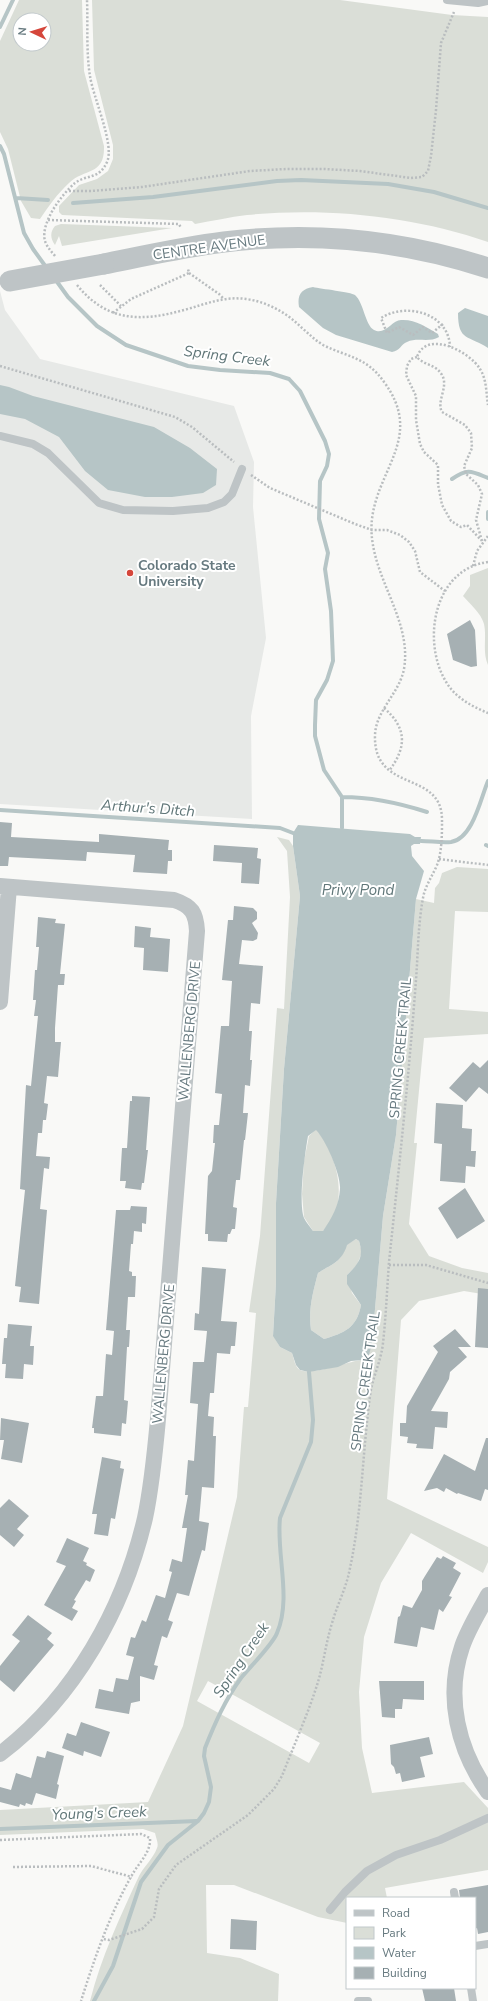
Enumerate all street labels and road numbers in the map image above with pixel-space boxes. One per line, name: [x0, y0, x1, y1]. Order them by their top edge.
street label: CENTRE AVENUE: [152, 230, 267, 265]
street label: WALLENBERG DRIVE: [174, 960, 205, 1102]
street label: SPRING CREEK TRAIL: [385, 977, 416, 1119]
street label: WALLENBERG DRIVE: [148, 1283, 179, 1425]
street label: SPRING CREEK TRAIL: [346, 1310, 385, 1452]

